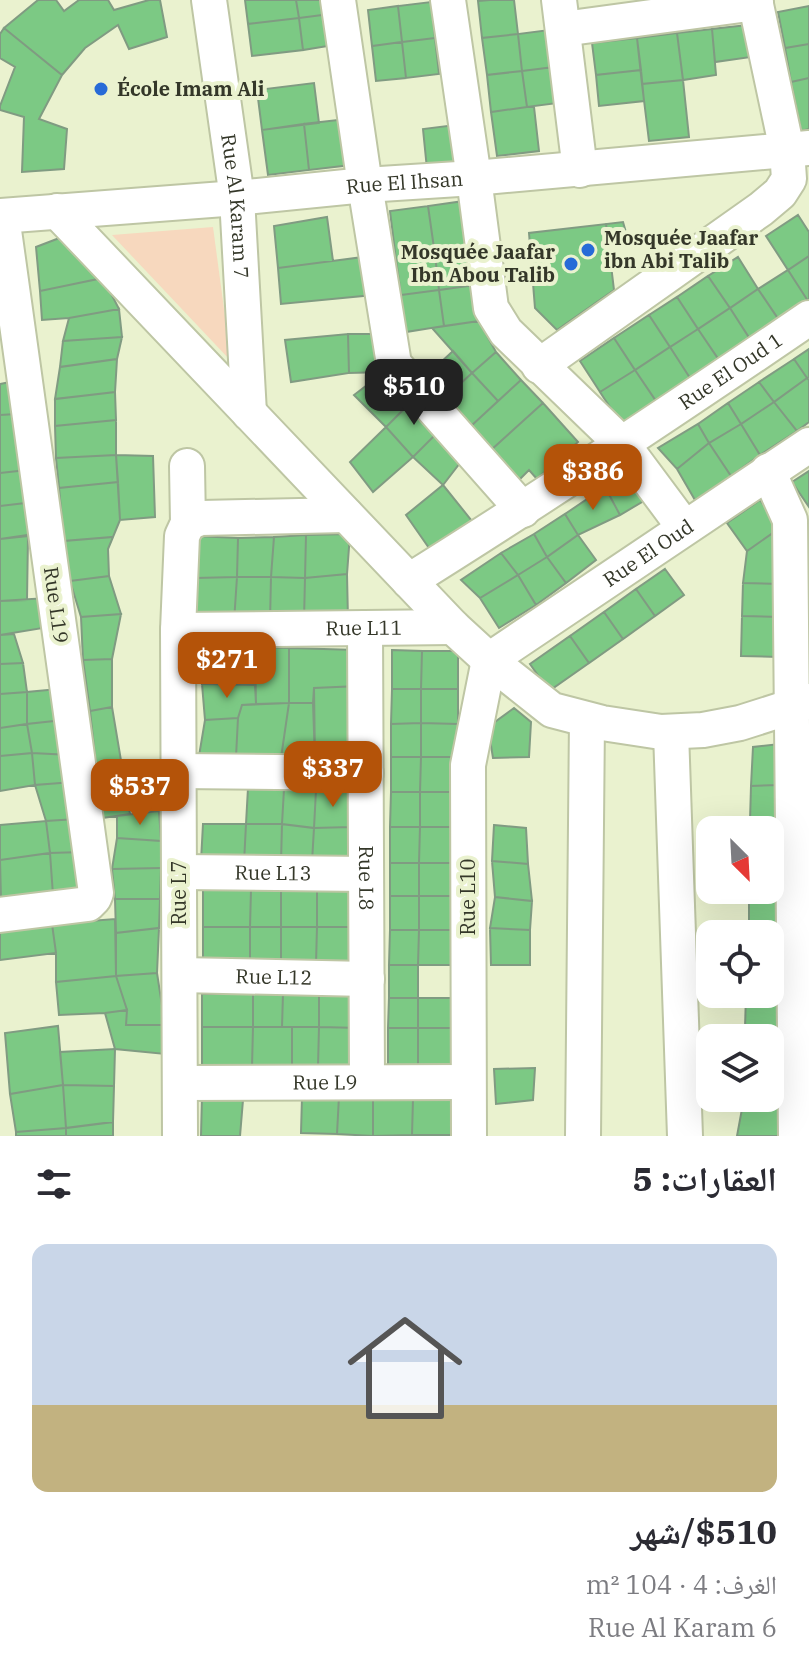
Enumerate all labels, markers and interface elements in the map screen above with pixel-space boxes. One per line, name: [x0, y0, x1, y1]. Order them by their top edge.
place label: École Imam Ali: [117, 75, 265, 102]
marker: École Imam Ali: [92, 80, 110, 98]
street label: Rue Al Karam 7: [215, 132, 255, 279]
street label: Rue El Ihsan: [345, 165, 464, 200]
place label: Mosquée Jaafar ibn Abi Talib: [604, 224, 758, 274]
place label: Mosquée Jaafar Ibn Abou Talib: [401, 238, 555, 288]
marker: Mosquée Jaafar ibn Abi Talib: [579, 241, 597, 259]
marker: Mosquée Jaafar Ibn Abou Talib: [562, 255, 580, 273]
street label: Rue El Oud 1: [673, 326, 788, 415]
pin: $510: [367, 359, 461, 427]
text: $510: [383, 368, 445, 402]
pin: $386: [546, 444, 640, 512]
text: $386: [562, 453, 624, 487]
street label: Rue El Oud: [598, 512, 698, 593]
street label: Rue L19: [38, 565, 75, 645]
street label: Rue L11: [325, 614, 403, 641]
pin: $271: [180, 632, 274, 700]
text: $271: [196, 641, 258, 675]
pin: $337: [286, 741, 380, 809]
text: $337: [302, 750, 364, 784]
pin: $537: [93, 759, 187, 827]
text: $537: [109, 768, 171, 802]
north arrow: [696, 816, 784, 904]
map controls: [696, 816, 784, 1112]
street label: Rue L8: [353, 845, 380, 911]
street label: Rue L13: [234, 859, 312, 886]
street label: Rue L10: [454, 859, 481, 935]
street label: Rue L7: [165, 861, 192, 925]
button: locate: [696, 920, 784, 1008]
street label: Rue L12: [235, 962, 313, 991]
button: layers: [696, 1024, 784, 1112]
street label: Rue L9: [292, 1068, 358, 1096]
text: العقارات: 5: [632, 1156, 777, 1200]
icon: filters: [32, 1162, 76, 1206]
icon: home: [333, 1296, 477, 1440]
text: $510/شهر: [630, 1509, 777, 1553]
text: الغرف: 4 · 104 m²: [586, 1567, 777, 1601]
text: Rue Al Karam 6: [588, 1610, 777, 1644]

